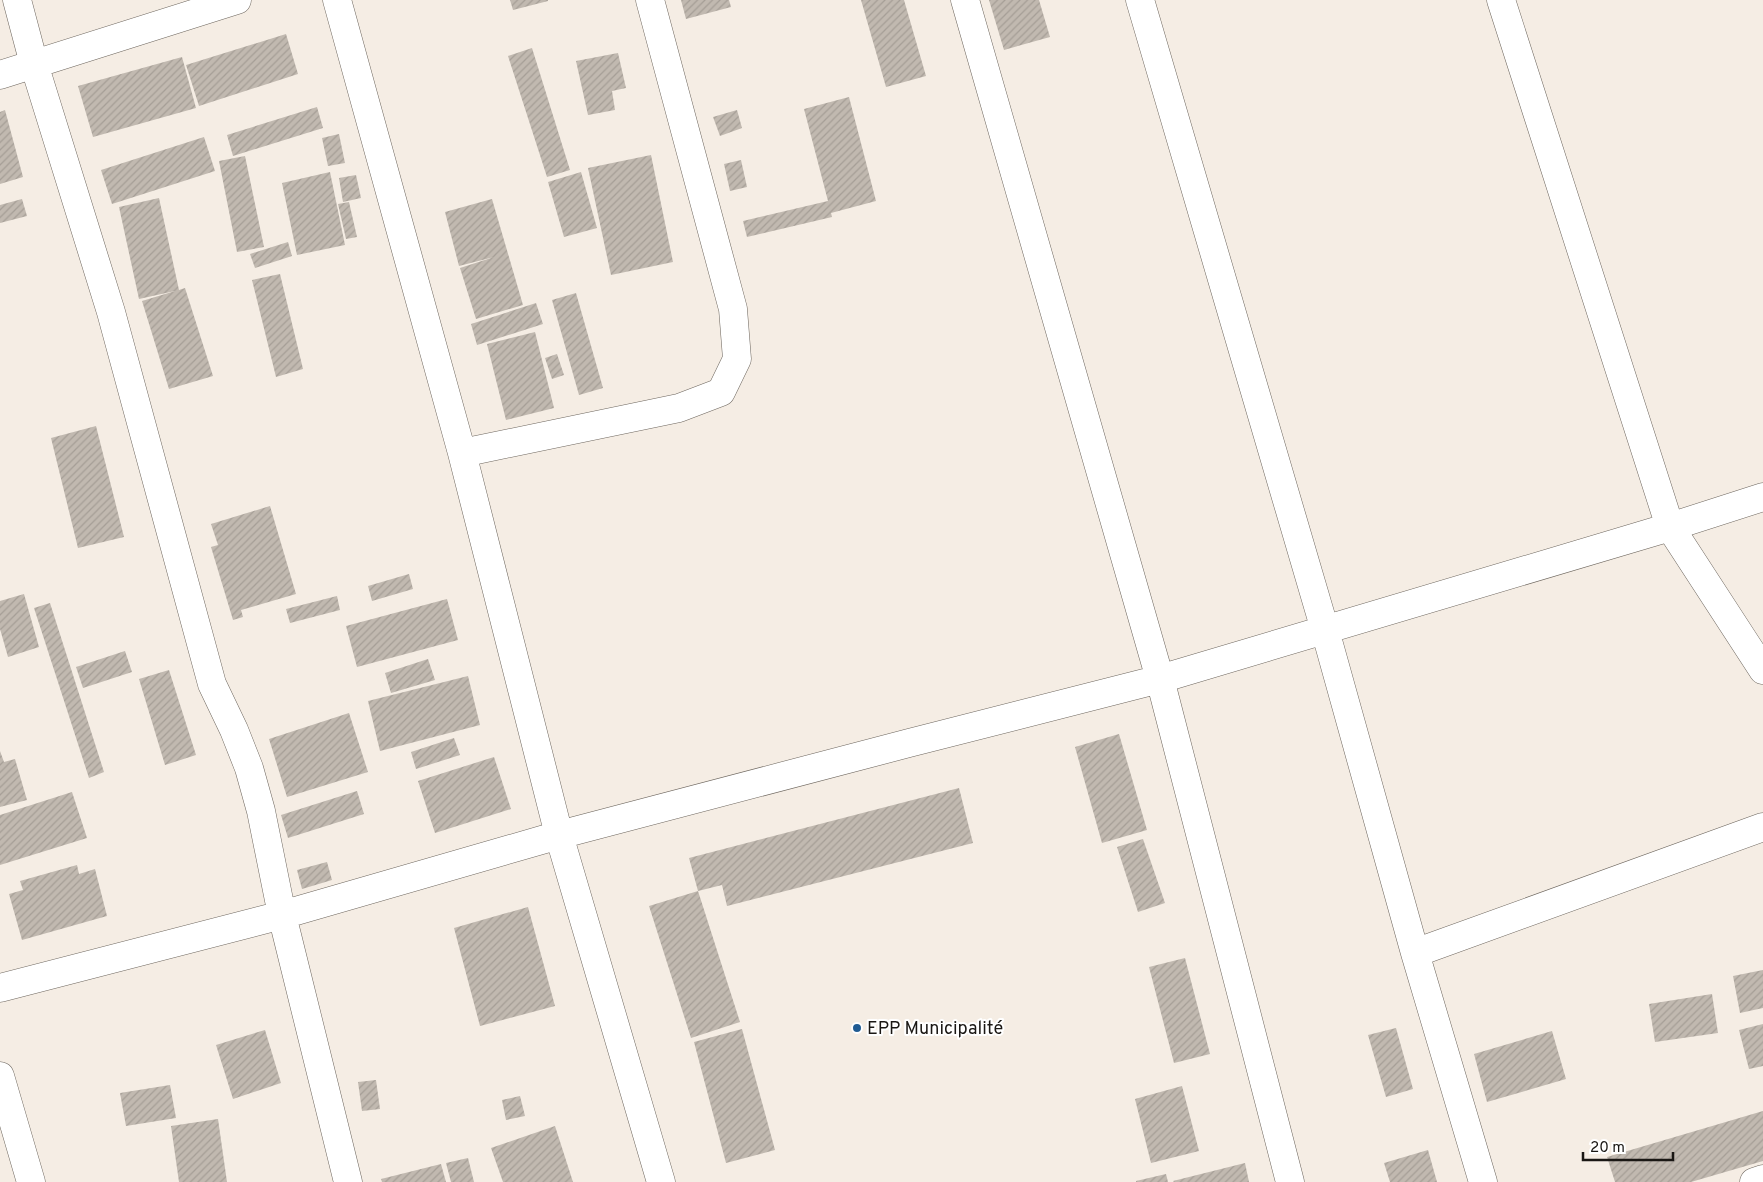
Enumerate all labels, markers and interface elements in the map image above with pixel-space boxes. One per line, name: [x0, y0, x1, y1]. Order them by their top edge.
place label: EPP Municipalité: [867, 1018, 1003, 1041]
marker: EPP Municipalité: [851, 1022, 863, 1034]
scale bar: [1583, 1130, 1673, 1162]
text: 20 m: [1590, 1139, 1625, 1158]

